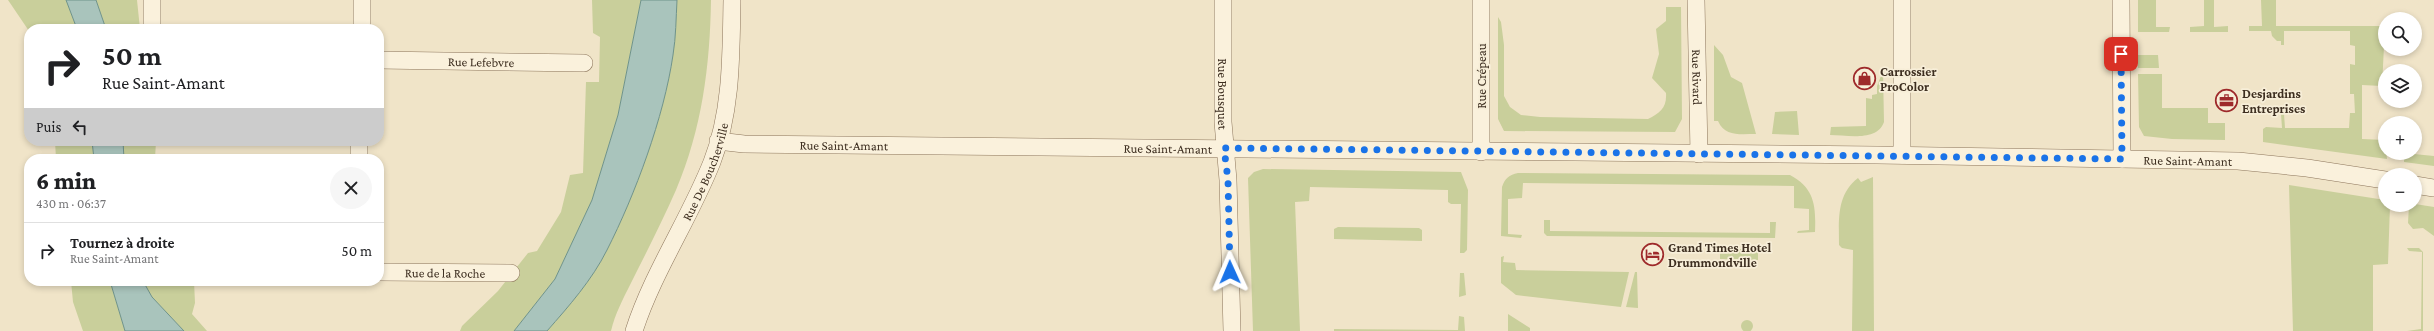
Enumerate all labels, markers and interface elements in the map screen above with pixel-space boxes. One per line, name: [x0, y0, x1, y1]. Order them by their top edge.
map controls: [2378, 12, 2422, 212]
button: search: [2378, 12, 2422, 56]
pin: [2104, 37, 2138, 71]
icon: right: [36, 40, 88, 92]
text: 50 m: [102, 40, 162, 71]
street label: Rue Crépeau: [1474, 43, 1489, 109]
icon: arrive: [2110, 43, 2132, 65]
street label: Rue Rivard: [1689, 49, 1705, 105]
street label: Rue Lefebvre: [448, 54, 515, 70]
street label: Rue Bousquet: [1215, 58, 1231, 131]
place label: Carrossier ProColor: [1880, 64, 1937, 94]
button: layers: [2378, 64, 2422, 108]
shop icon: Carrossier ProColor: [1852, 65, 1878, 91]
text: Rue Saint-Amant: [102, 73, 225, 93]
place label: Desjardins Entreprises: [2242, 86, 2305, 116]
office icon: Desjardins Entreprises: [2214, 87, 2240, 113]
icon: left: [69, 116, 91, 138]
button: +: [2378, 116, 2422, 160]
text: Puis: [36, 119, 61, 135]
street label: Rue De Boucherville: [679, 121, 731, 223]
street label: Rue Saint-Amant: [799, 138, 889, 153]
street label: Rue Saint-Amant: [1123, 141, 1213, 157]
street label: Rue Saint-Amant: [2143, 152, 2233, 169]
text: 6 min: [36, 167, 96, 194]
button: close: [330, 167, 372, 209]
button: −: [2378, 168, 2422, 212]
text: 430 m · 06:37: [36, 196, 106, 211]
text: Tournez à droite: [70, 235, 174, 251]
icon: right: [36, 240, 58, 262]
place label: Grand Times Hotel Drummondville: [1668, 240, 1771, 270]
hotel icon: Grand Times Hotel Drummondville: [1639, 241, 1665, 267]
text: 50 m: [342, 243, 372, 259]
text: Rue Saint-Amant: [70, 251, 159, 266]
position arrow: [1209, 251, 1251, 293]
street label: Rue de la Roche: [405, 265, 486, 281]

